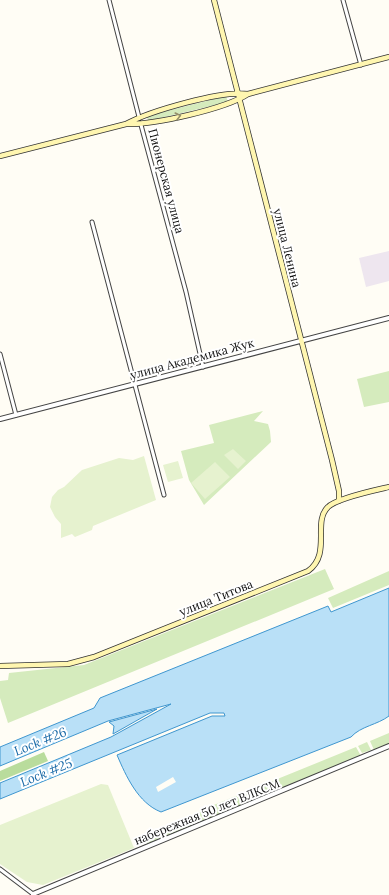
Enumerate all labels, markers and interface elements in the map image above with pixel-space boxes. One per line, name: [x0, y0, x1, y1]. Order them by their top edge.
one-way arrow: [175, 113, 181, 121]
street label: Пионерская улица: [145, 127, 188, 235]
street label: улица Ленина: [270, 207, 305, 289]
street label: улица Академика Жук: [128, 335, 256, 382]
street label: улица Титова: [177, 576, 255, 619]
water label: Lock #26: [11, 723, 69, 760]
water label: Lock #25: [18, 754, 75, 791]
street label: набережная 50 лет ВЛКСМ: [132, 775, 282, 848]

